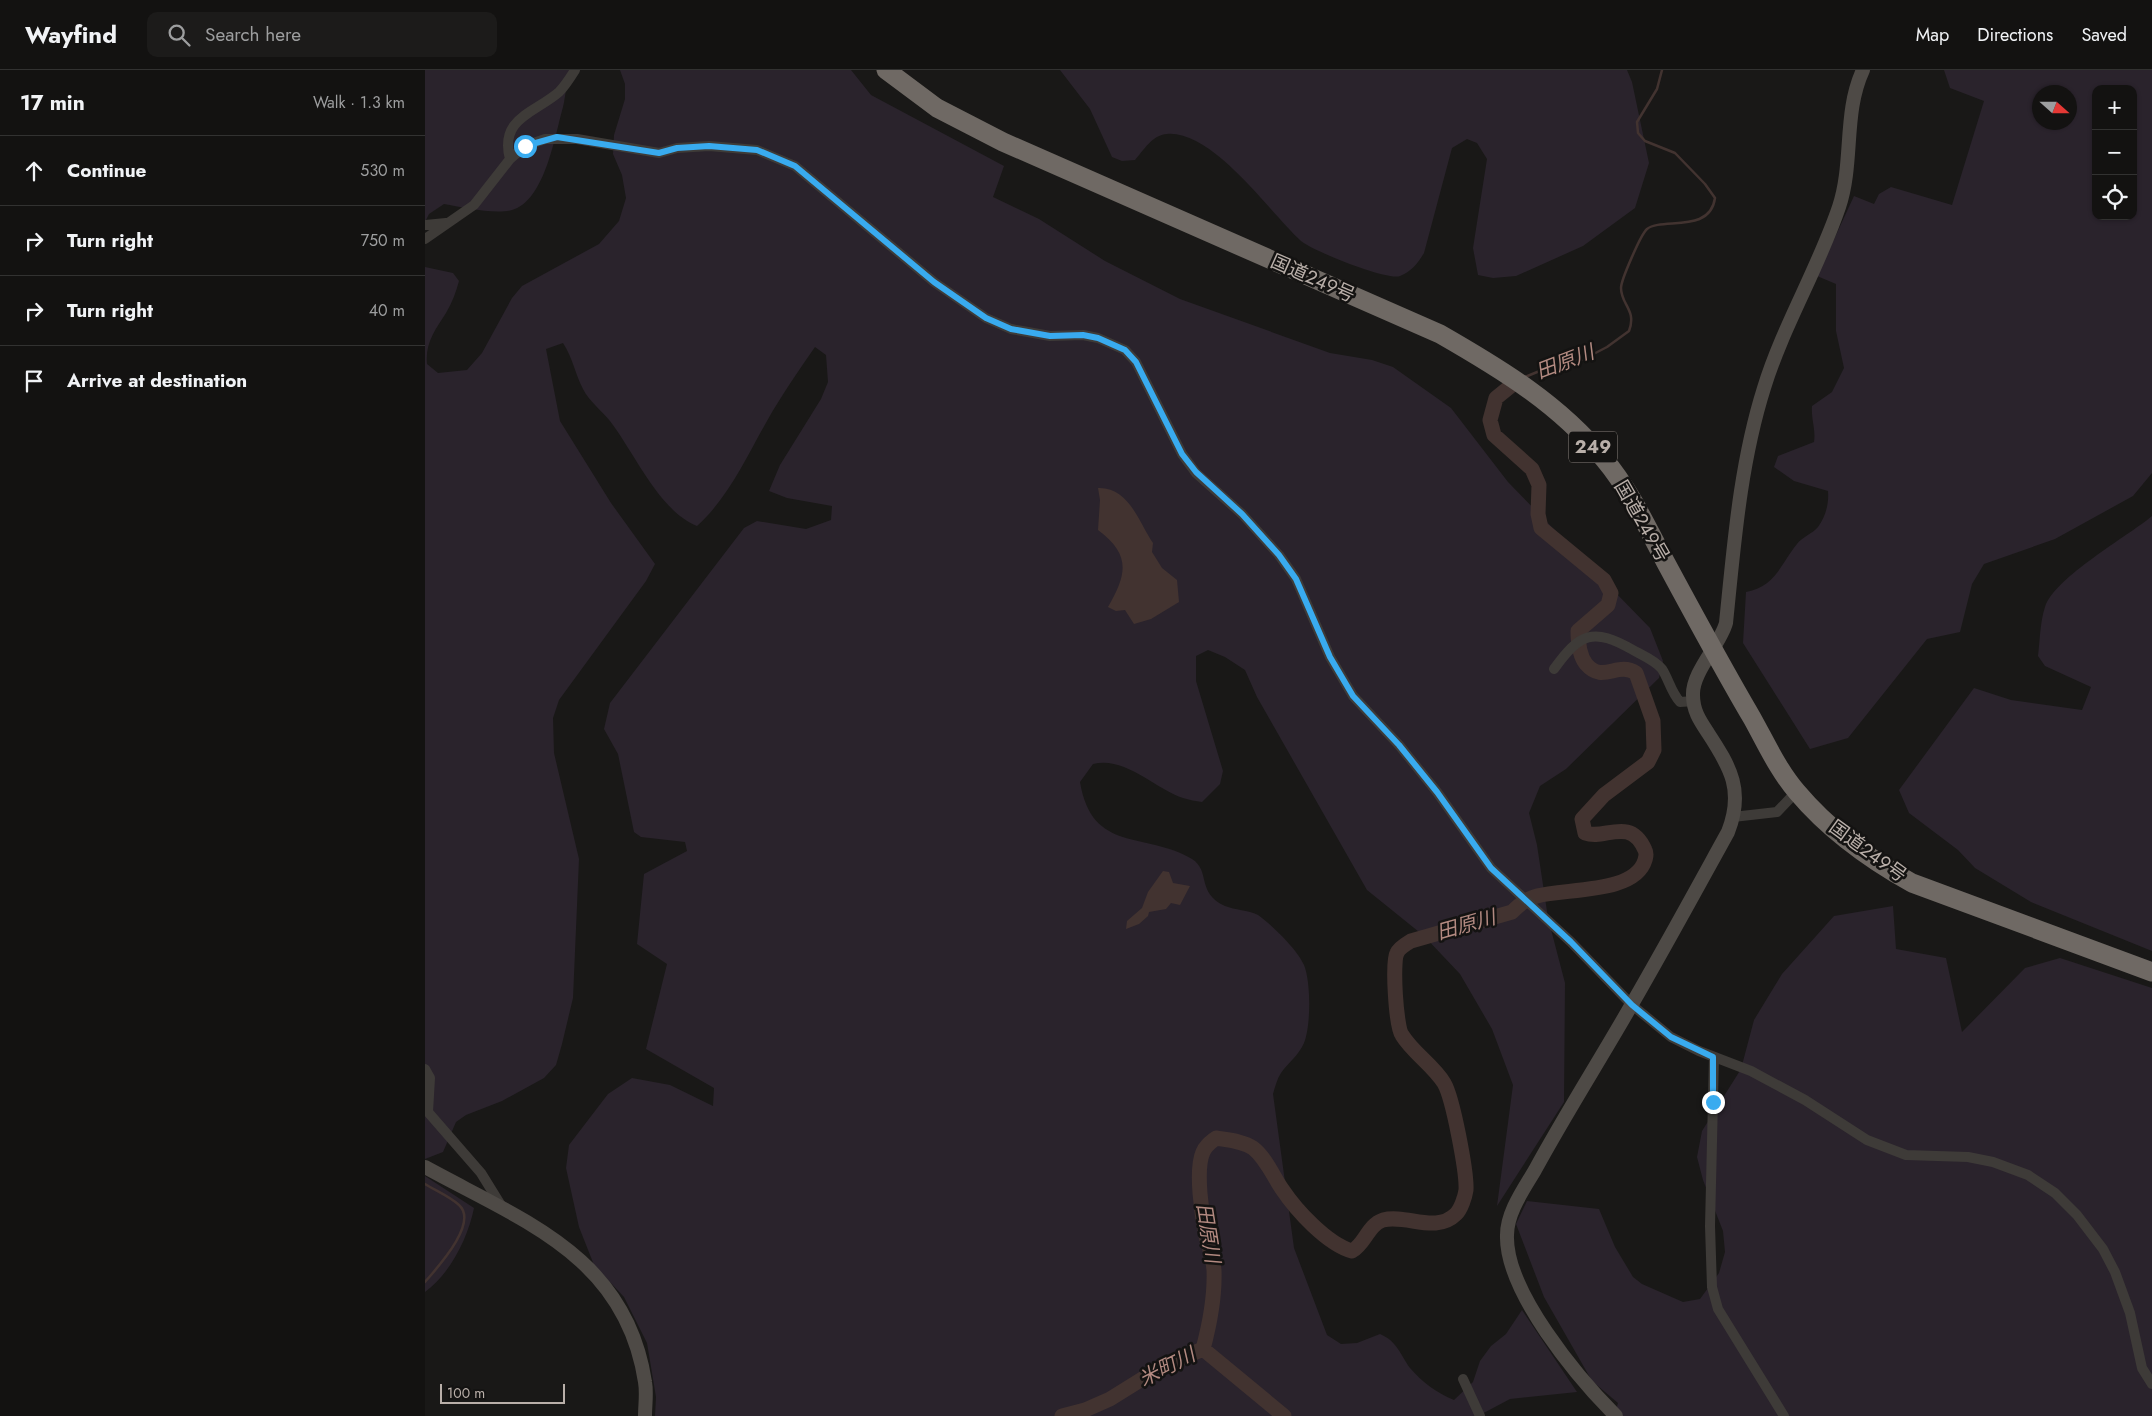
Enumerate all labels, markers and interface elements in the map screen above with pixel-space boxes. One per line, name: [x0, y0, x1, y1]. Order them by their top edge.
search box: [147, 12, 497, 57]
text: Wayfind: [25, 17, 117, 52]
icon: search: [165, 21, 193, 49]
text: Search here: [205, 21, 301, 48]
text: Map: [1916, 22, 1949, 48]
text: Directions: [1977, 22, 2053, 48]
text: Saved: [2081, 22, 2127, 48]
north arrow: [2032, 85, 2077, 130]
map controls: [2092, 85, 2137, 220]
button: +: [2092, 85, 2137, 130]
text: 17 min: [20, 88, 85, 118]
text: Walk · 1.3 km: [313, 91, 405, 114]
button: −: [2092, 130, 2137, 175]
route start: [514, 135, 537, 158]
icon: ahead: [20, 157, 48, 185]
text: Continue: [67, 157, 146, 184]
text: 530 m: [360, 159, 405, 182]
button: locate: [2092, 175, 2137, 220]
icon: right: [20, 227, 48, 255]
text: Turn right: [67, 227, 153, 254]
text: 750 m: [361, 229, 405, 252]
street label: 国道249号: [1266, 247, 1360, 309]
icon: right: [20, 297, 48, 325]
text: Turn right: [67, 297, 153, 324]
text: 40 m: [369, 299, 405, 322]
water label: 田原川: [1532, 337, 1600, 386]
icon: arrive: [20, 367, 48, 395]
text: Arrive at destination: [67, 367, 247, 394]
road number: 249: [1569, 432, 1617, 462]
street label: 国道249号: [1608, 475, 1676, 567]
street label: 国道249号: [1824, 814, 1912, 888]
water label: 田原川: [1433, 902, 1501, 947]
route end: [1702, 1091, 1725, 1114]
water label: 田原川: [1189, 1201, 1227, 1267]
water label: 米町川: [1134, 1340, 1202, 1394]
scale bar: [440, 1381, 565, 1404]
text: 100 m: [447, 1383, 485, 1403]

